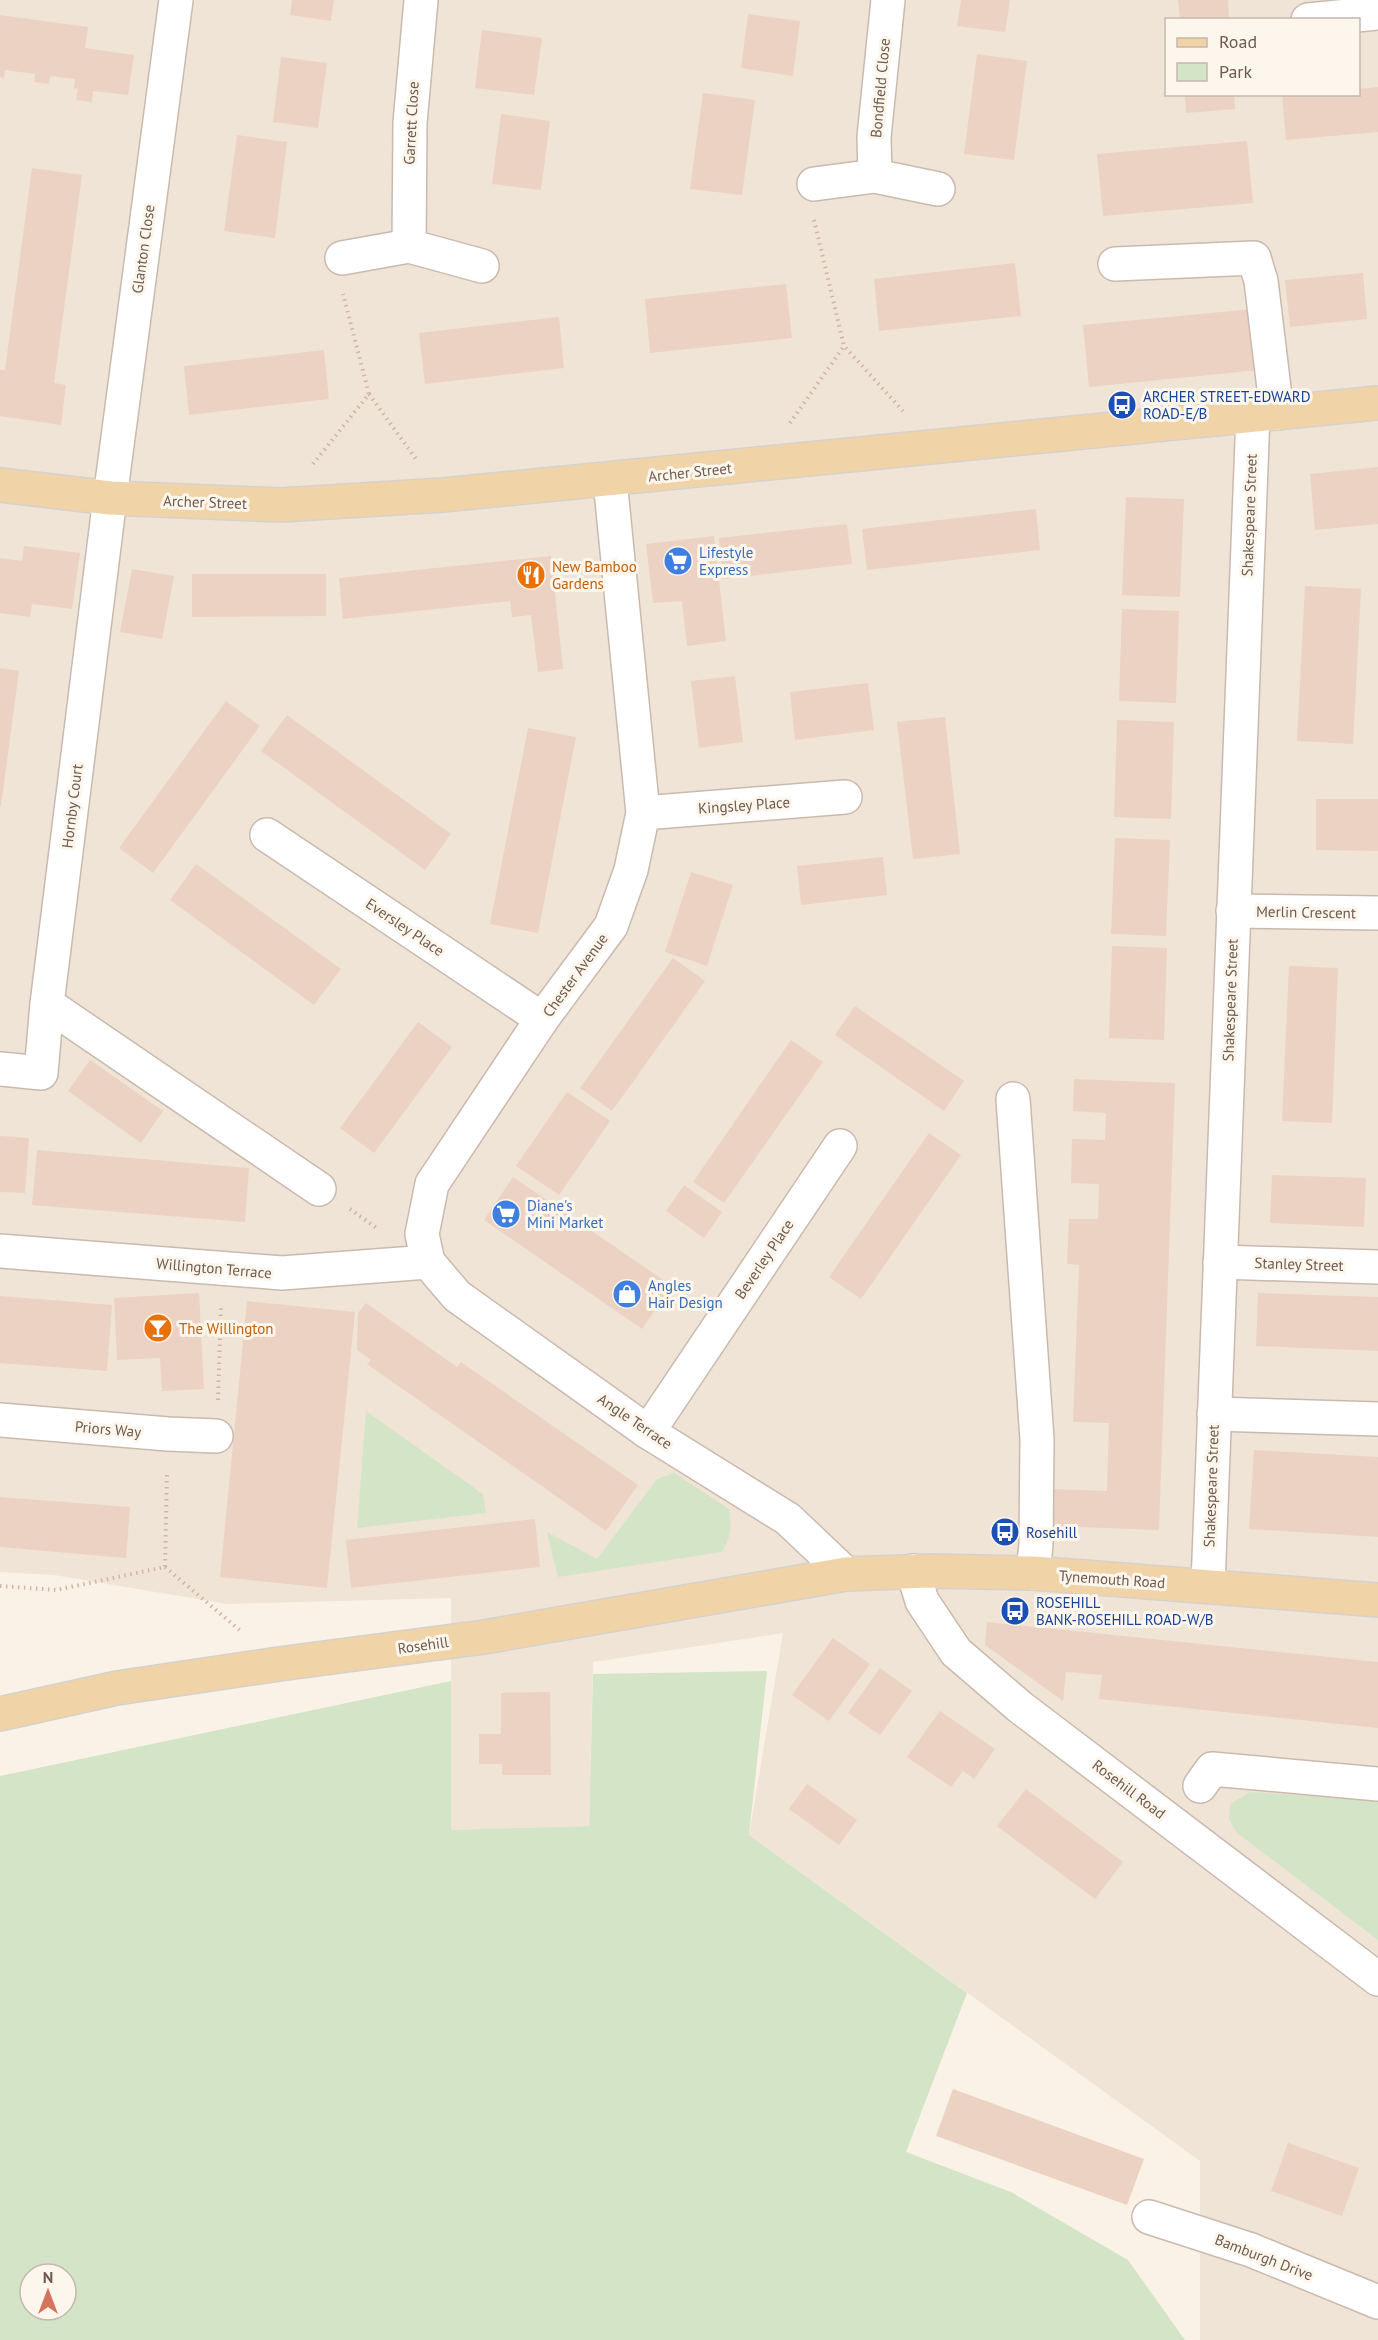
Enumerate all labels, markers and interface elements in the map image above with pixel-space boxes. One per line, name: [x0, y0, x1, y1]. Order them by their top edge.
legend: [1165, 18, 1360, 96]
text: Road: [1219, 30, 1257, 53]
street label: Bondfield Close: [866, 37, 894, 139]
text: Park: [1219, 60, 1252, 83]
street label: Garrett Close: [399, 81, 423, 165]
street label: Glanton Close: [127, 203, 159, 295]
place label: ARCHER STREET-EDWARD ROAD-E/B: [1143, 387, 1310, 423]
bus stop icon: ARCHER STREET-EDWARD ROAD-E/B: [1106, 389, 1138, 421]
street label: Shakespeare Street: [1237, 453, 1261, 577]
street label: Archer Street: [647, 458, 733, 486]
street label: Archer Street: [163, 491, 247, 513]
place label: Lifestyle Express: [699, 543, 753, 579]
supermarket icon: Lifestyle Express: [662, 545, 694, 577]
place label: New Bamboo Gardens: [552, 557, 637, 593]
restaurant icon: New Bamboo Gardens: [515, 559, 547, 591]
street label: Hornby Court: [57, 763, 87, 849]
street label: Kingsley Place: [697, 792, 791, 818]
street label: Eversley Place: [362, 894, 448, 960]
street label: Merlin Crescent: [1256, 902, 1356, 922]
street label: Chester Avenue: [538, 929, 612, 1021]
street label: Shakespeare Street: [1218, 938, 1242, 1062]
place label: Diane's Mini Market: [527, 1196, 603, 1232]
supermarket icon: Diane's Mini Market: [490, 1198, 522, 1230]
street label: Beverley Place: [730, 1215, 798, 1303]
street label: Willington Terrace: [155, 1253, 273, 1283]
street label: Stanley Street: [1254, 1253, 1344, 1275]
place label: Angles Hair Design: [648, 1276, 723, 1312]
shop icon: Angles Hair Design: [611, 1278, 643, 1310]
bar icon: The Willington: [142, 1312, 174, 1344]
place label: The Willington: [179, 1319, 274, 1338]
street label: Angle Terrace: [594, 1389, 676, 1453]
street label: Priors Way: [74, 1417, 142, 1441]
street label: Shakespeare Street: [1199, 1424, 1223, 1548]
bus stop icon: Rosehill: [989, 1516, 1021, 1548]
place label: Rosehill: [1026, 1523, 1078, 1542]
street label: Tynemouth Road: [1058, 1566, 1166, 1592]
place label: ROSEHILL BANK-ROSEHILL ROAD-W/B: [1036, 1593, 1213, 1629]
bus stop icon: ROSEHILL BANK-ROSEHILL ROAD-W/B: [999, 1595, 1031, 1627]
street label: Rosehill: [396, 1632, 450, 1658]
street label: Rosehill Road: [1089, 1755, 1169, 1823]
street label: Bamburgh Drive: [1212, 2230, 1316, 2284]
north arrow: [18, 2262, 78, 2322]
text: N: [43, 2267, 53, 2287]

